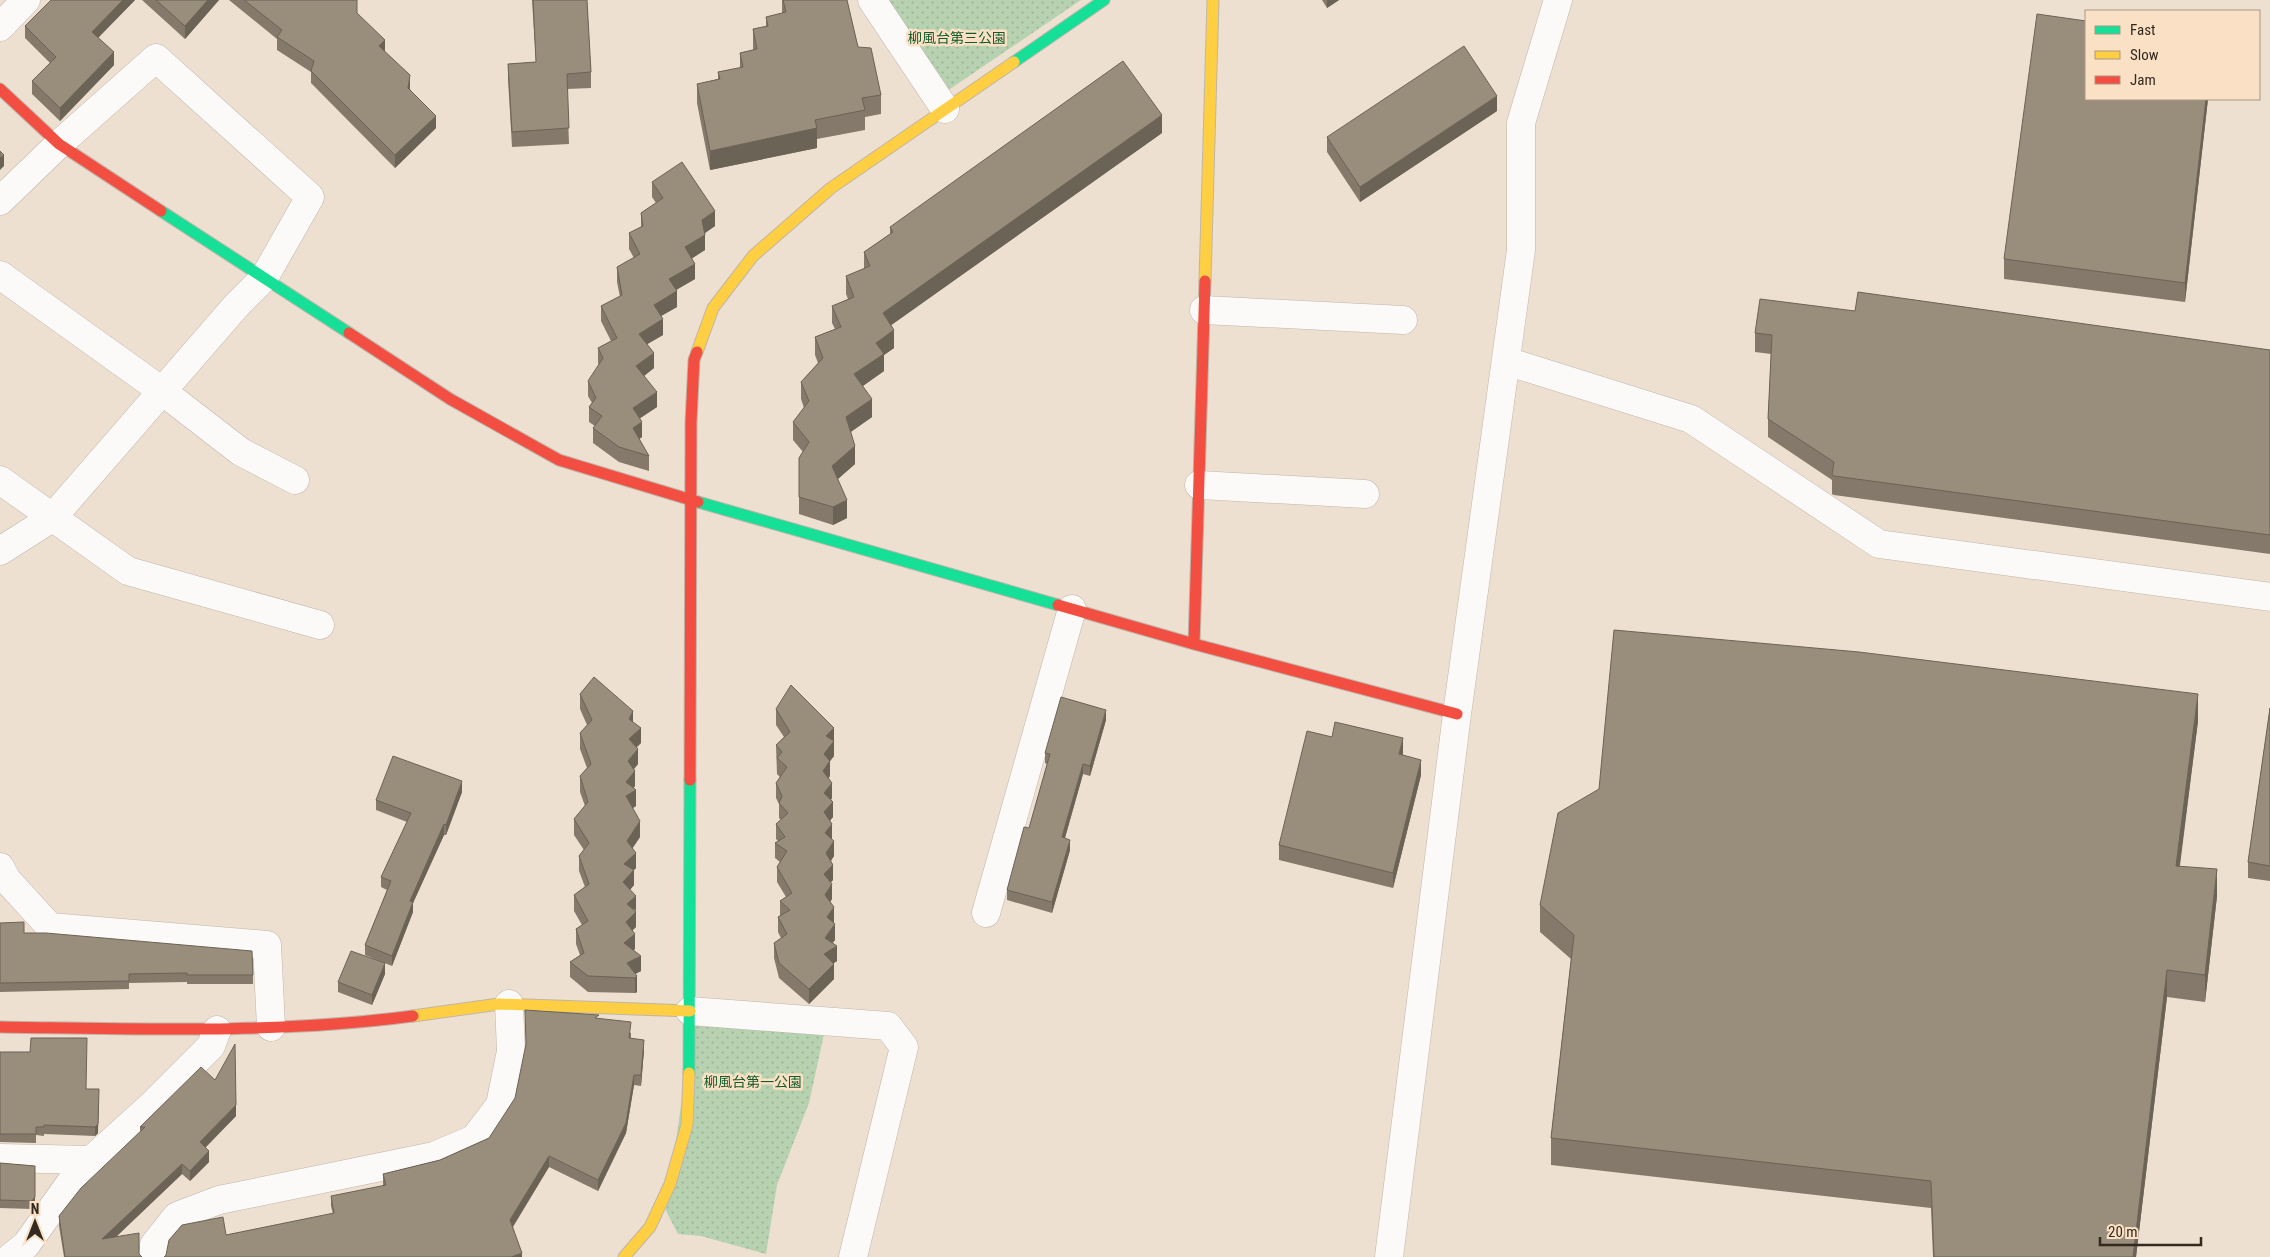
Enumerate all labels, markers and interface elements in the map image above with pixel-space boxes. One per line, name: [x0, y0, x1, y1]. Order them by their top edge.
legend: [2085, 10, 2260, 100]
text: Fast: [2130, 21, 2155, 39]
park label: 柳風台第三公園: [908, 30, 1006, 46]
text: Slow: [2130, 46, 2159, 64]
text: Jam: [2130, 71, 2156, 89]
park label: 柳風台第一公園: [704, 1074, 802, 1090]
north arrow: [10, 1197, 60, 1247]
text: N: [31, 1201, 39, 1217]
scale bar: [2100, 1214, 2201, 1246]
text: 20 m: [2108, 1223, 2138, 1241]

